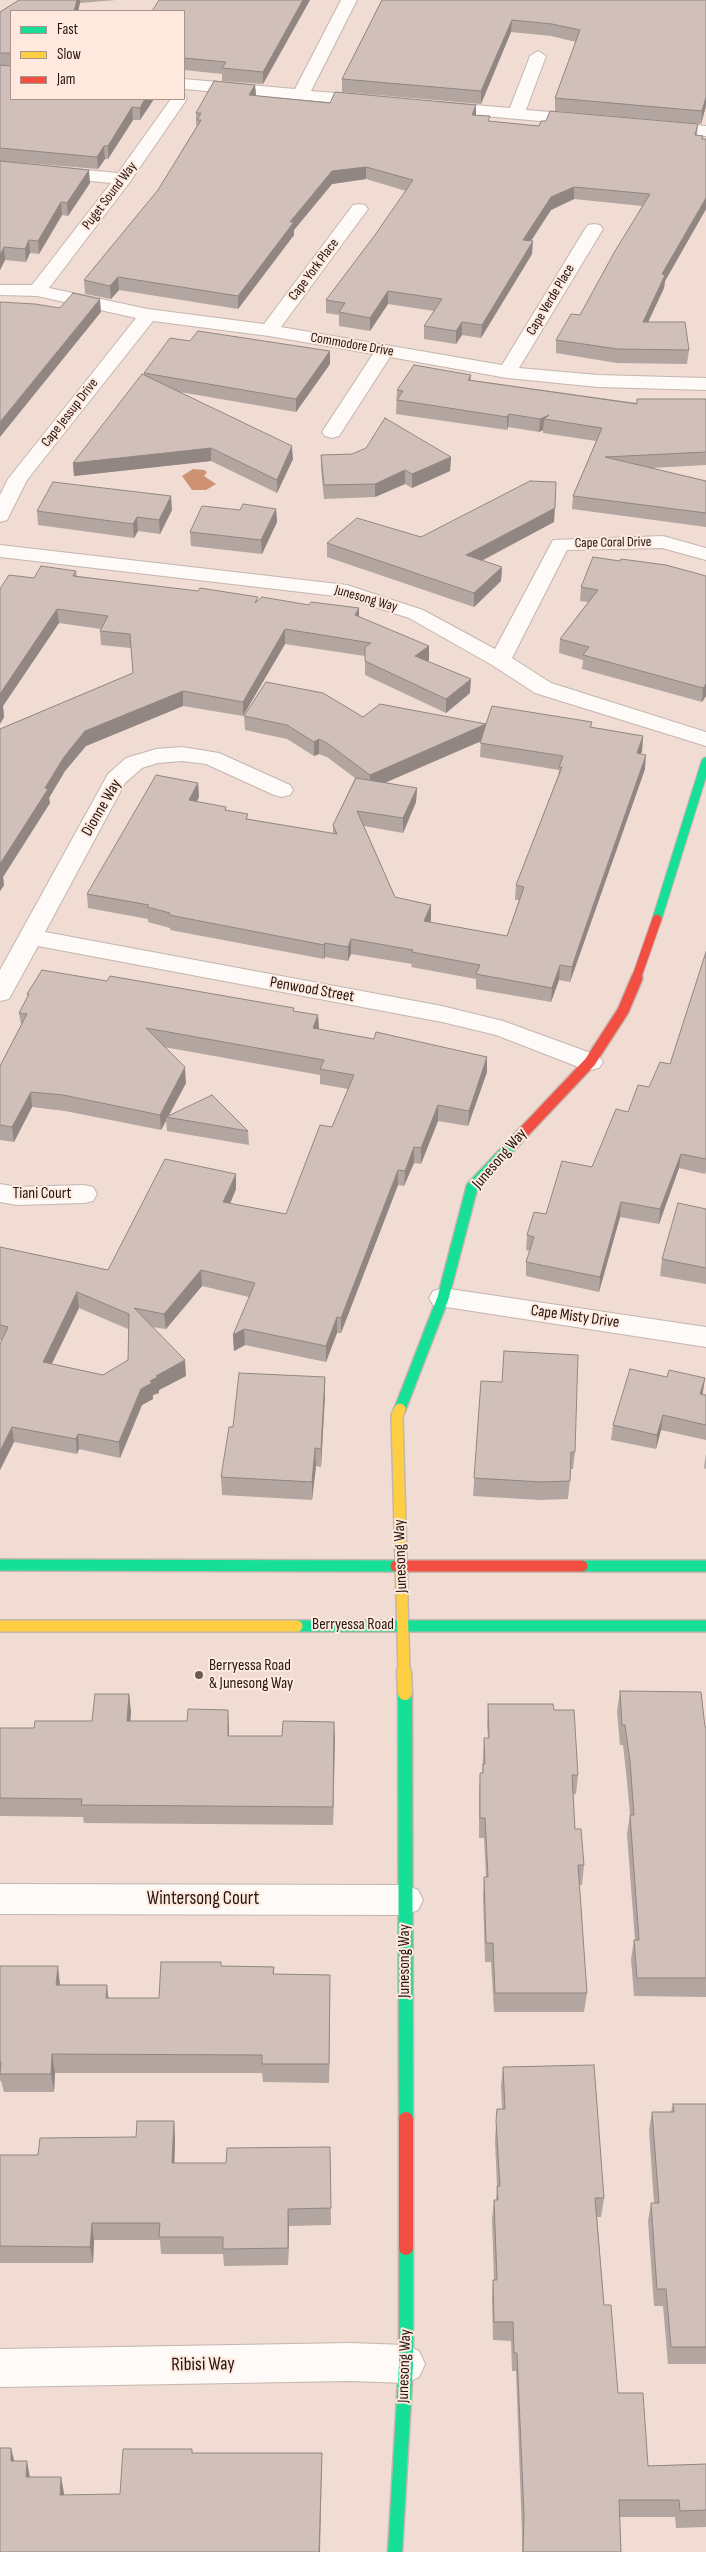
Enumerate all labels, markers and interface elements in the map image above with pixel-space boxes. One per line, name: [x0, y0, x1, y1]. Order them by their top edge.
legend: [10, 10, 185, 100]
text: Fast: [57, 20, 78, 39]
text: Slow: [57, 45, 81, 64]
text: Jam: [57, 70, 75, 89]
street label: Puget Sound Way: [79, 159, 141, 233]
street label: Cape York Place: [285, 236, 343, 304]
street label: Cape Verde Place: [523, 262, 579, 338]
street label: Commodore Drive: [309, 329, 395, 361]
street label: Cape Jessup Drive: [38, 375, 102, 451]
street label: Cape Coral Drive: [575, 534, 651, 552]
street label: Junesong Way: [333, 582, 399, 616]
street label: Dionne Way: [78, 776, 126, 840]
street label: Penwood Street: [268, 973, 356, 1007]
street label: Junesong Way: [469, 1125, 531, 1193]
street label: Tiani Court: [13, 1184, 71, 1204]
street label: Cape Misty Drive: [530, 1301, 620, 1333]
street label: Junesong Way: [390, 1519, 412, 1593]
street label: Berryessa Road: [312, 1615, 394, 1635]
place label: Berryessa Road & Junesong Way: [209, 1656, 293, 1694]
marker: Berryessa Road & Junesong Way: [193, 1669, 205, 1681]
street label: Wintersong Court: [147, 1888, 259, 1910]
street label: Junesong Way: [395, 1924, 415, 1998]
street label: Junesong Way: [394, 2329, 416, 2403]
street label: Ribisi Way: [171, 2353, 235, 2377]

